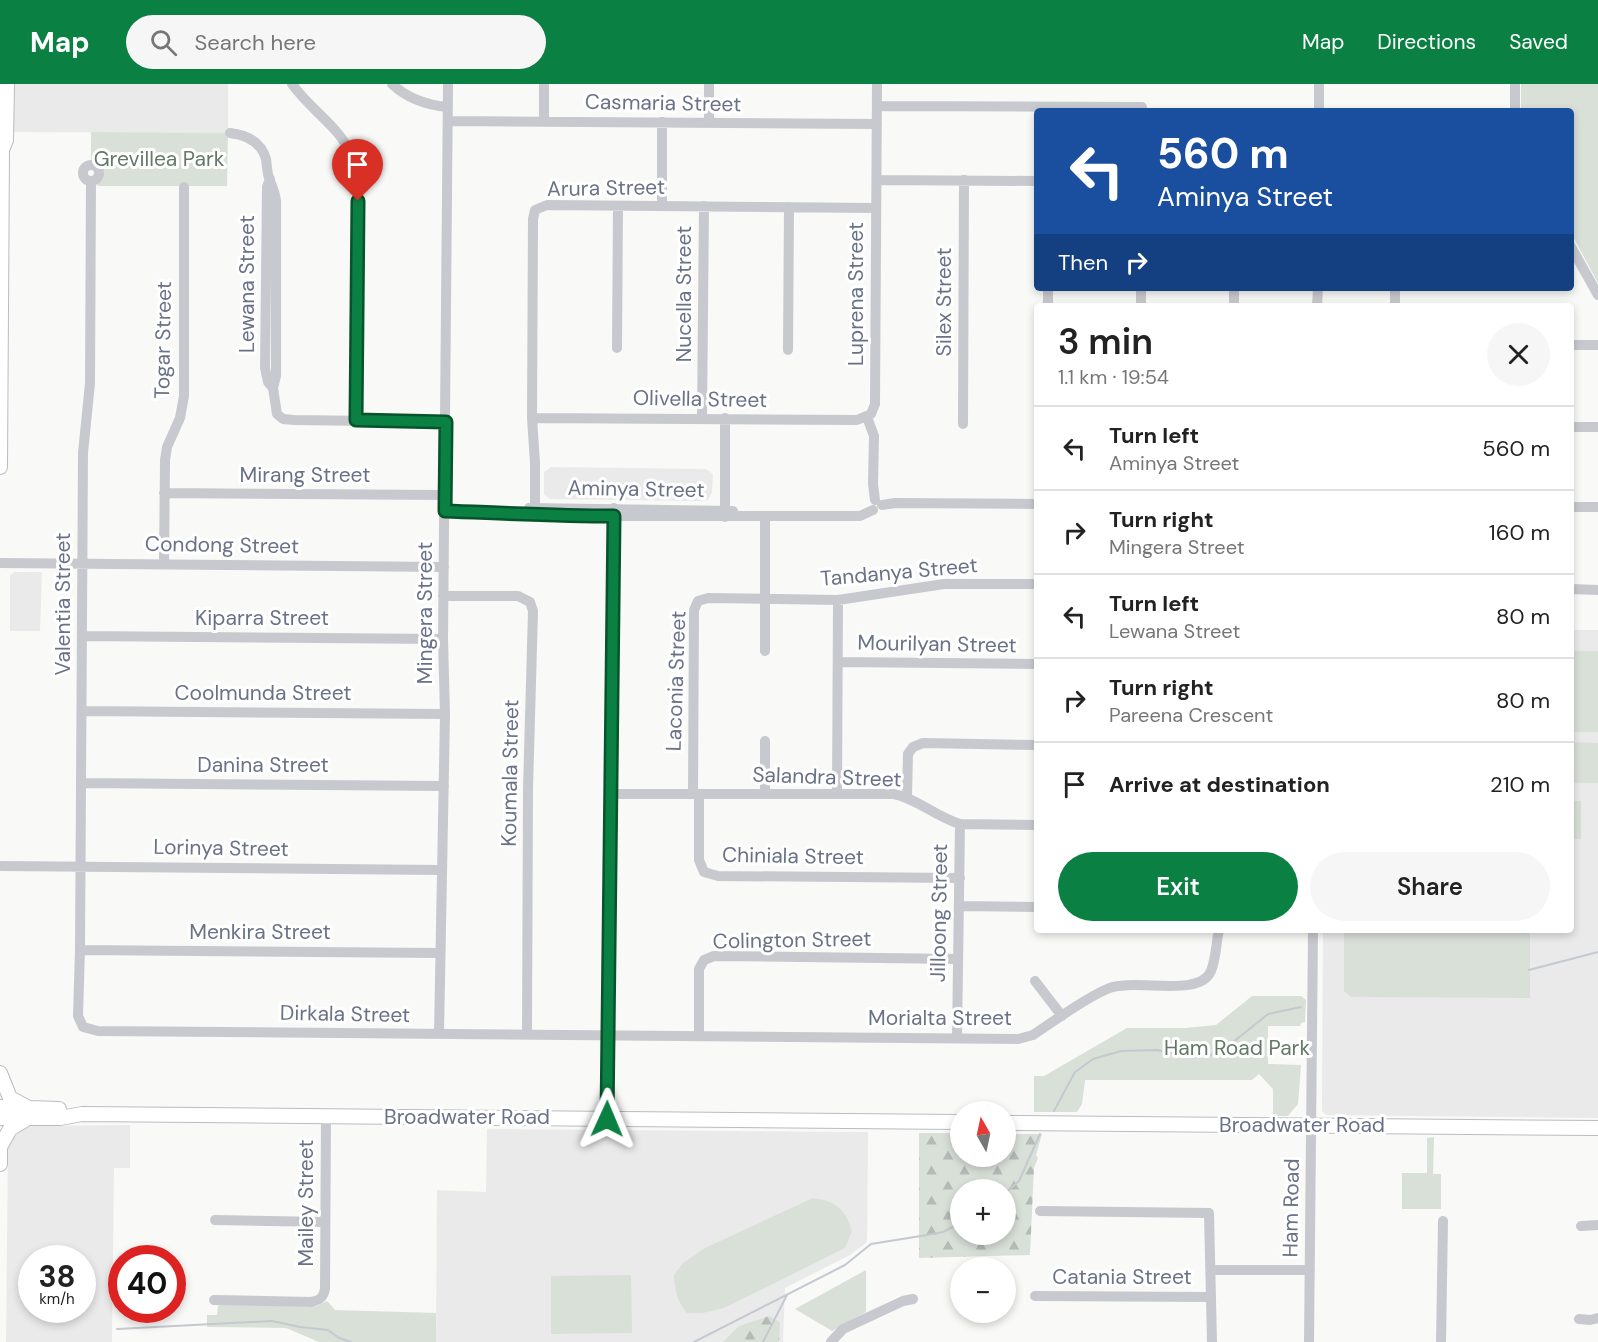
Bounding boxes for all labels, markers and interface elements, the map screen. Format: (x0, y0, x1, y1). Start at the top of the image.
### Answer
search box (126, 15, 546, 69)
text: Map (30, 24, 90, 61)
icon: search (147, 26, 180, 59)
text: Search here (195, 28, 316, 57)
text: Map (1302, 28, 1344, 56)
text: Directions (1377, 28, 1476, 56)
text: Saved (1509, 28, 1568, 56)
street label: Casmaria Street (585, 88, 741, 118)
text: 560 m (1157, 126, 1289, 181)
icon: left (1058, 132, 1136, 210)
pin (332, 139, 383, 201)
park label: Grevillea Park (94, 145, 225, 173)
icon: arrive (341, 148, 374, 181)
street label: Arura Street (547, 173, 665, 203)
text: Aminya Street (1157, 179, 1333, 214)
street label: Lewana Street (233, 215, 261, 353)
street label: Luprena Street (842, 222, 870, 366)
street label: Nucella Street (670, 226, 698, 362)
icon: right (1120, 246, 1153, 279)
street label: Silex Street (930, 248, 958, 356)
text: Then (1058, 248, 1108, 277)
street label: Togar Street (148, 281, 178, 399)
text: 3 min (1058, 318, 1153, 365)
button: close (1487, 323, 1550, 386)
text: 1.1 km · 19:54 (1058, 364, 1169, 390)
street label: Olivella Street (633, 384, 767, 414)
text: Turn left (1109, 421, 1199, 450)
icon: left (1058, 432, 1091, 465)
text: 560 m (1482, 434, 1550, 463)
text: Aminya Street (1109, 450, 1239, 476)
street label: Mirang Street (240, 461, 370, 489)
street label: Aminya Street (567, 474, 705, 504)
text: Turn right (1109, 505, 1214, 534)
icon: right (1058, 516, 1091, 549)
text: 160 m (1489, 518, 1550, 547)
street label: Condong Street (145, 530, 299, 560)
street label: Valentia Street (49, 533, 77, 675)
text: Mingera Street (1109, 534, 1245, 560)
street label: Mingera Street (411, 542, 439, 684)
street label: Tandanya Street (819, 551, 979, 593)
text: Turn left (1109, 589, 1199, 618)
icon: left (1058, 600, 1091, 633)
text: 80 m (1496, 602, 1550, 631)
street label: Kiparra Street (195, 604, 329, 632)
street label: Laconia Street (660, 610, 692, 752)
text: Lewana Street (1109, 618, 1240, 644)
street label: Mourilyan Street (857, 629, 1017, 659)
text: Turn right (1109, 673, 1214, 702)
street label: Coolmunda Street (174, 679, 352, 707)
icon: right (1058, 684, 1091, 717)
text: 80 m (1496, 686, 1550, 715)
street label: Koumala Street (495, 699, 525, 847)
text: Pareena Crescent (1109, 702, 1273, 728)
street label: Danina Street (197, 751, 329, 779)
street label: Salandra Street (752, 760, 902, 794)
icon: arrive (1058, 768, 1091, 801)
text: Arrive at destination (1109, 770, 1330, 799)
text: 210 m (1490, 770, 1550, 799)
street label: Lorinya Street (153, 833, 289, 863)
street label: Chiniala Street (722, 841, 864, 871)
street label: Jilloong Street (924, 843, 954, 983)
button: Exit (1058, 852, 1298, 921)
button: Share (1310, 852, 1550, 921)
street label: Menkira Street (189, 918, 331, 946)
street label: Colington Street (712, 925, 872, 955)
street label: Dirkala Street (280, 999, 410, 1029)
street label: Morialta Street (868, 1004, 1012, 1032)
park label: Ham Road Park (1164, 1034, 1310, 1062)
position arrow (575, 1087, 639, 1151)
north arrow (950, 1101, 1016, 1167)
map controls (950, 1101, 1016, 1323)
street label: Broadwater Road (384, 1103, 550, 1131)
street label: Broadwater Road (1219, 1111, 1385, 1139)
street label: Mailey Street (292, 1139, 320, 1267)
street label: Ham Road (1276, 1158, 1306, 1258)
button: + (950, 1179, 1016, 1245)
speed limit sign: 40 (108, 1245, 186, 1323)
text: 38 (38, 1257, 76, 1296)
button: − (950, 1257, 1016, 1323)
street label: Catania Street (1052, 1263, 1192, 1291)
text: km/h (39, 1289, 75, 1309)

